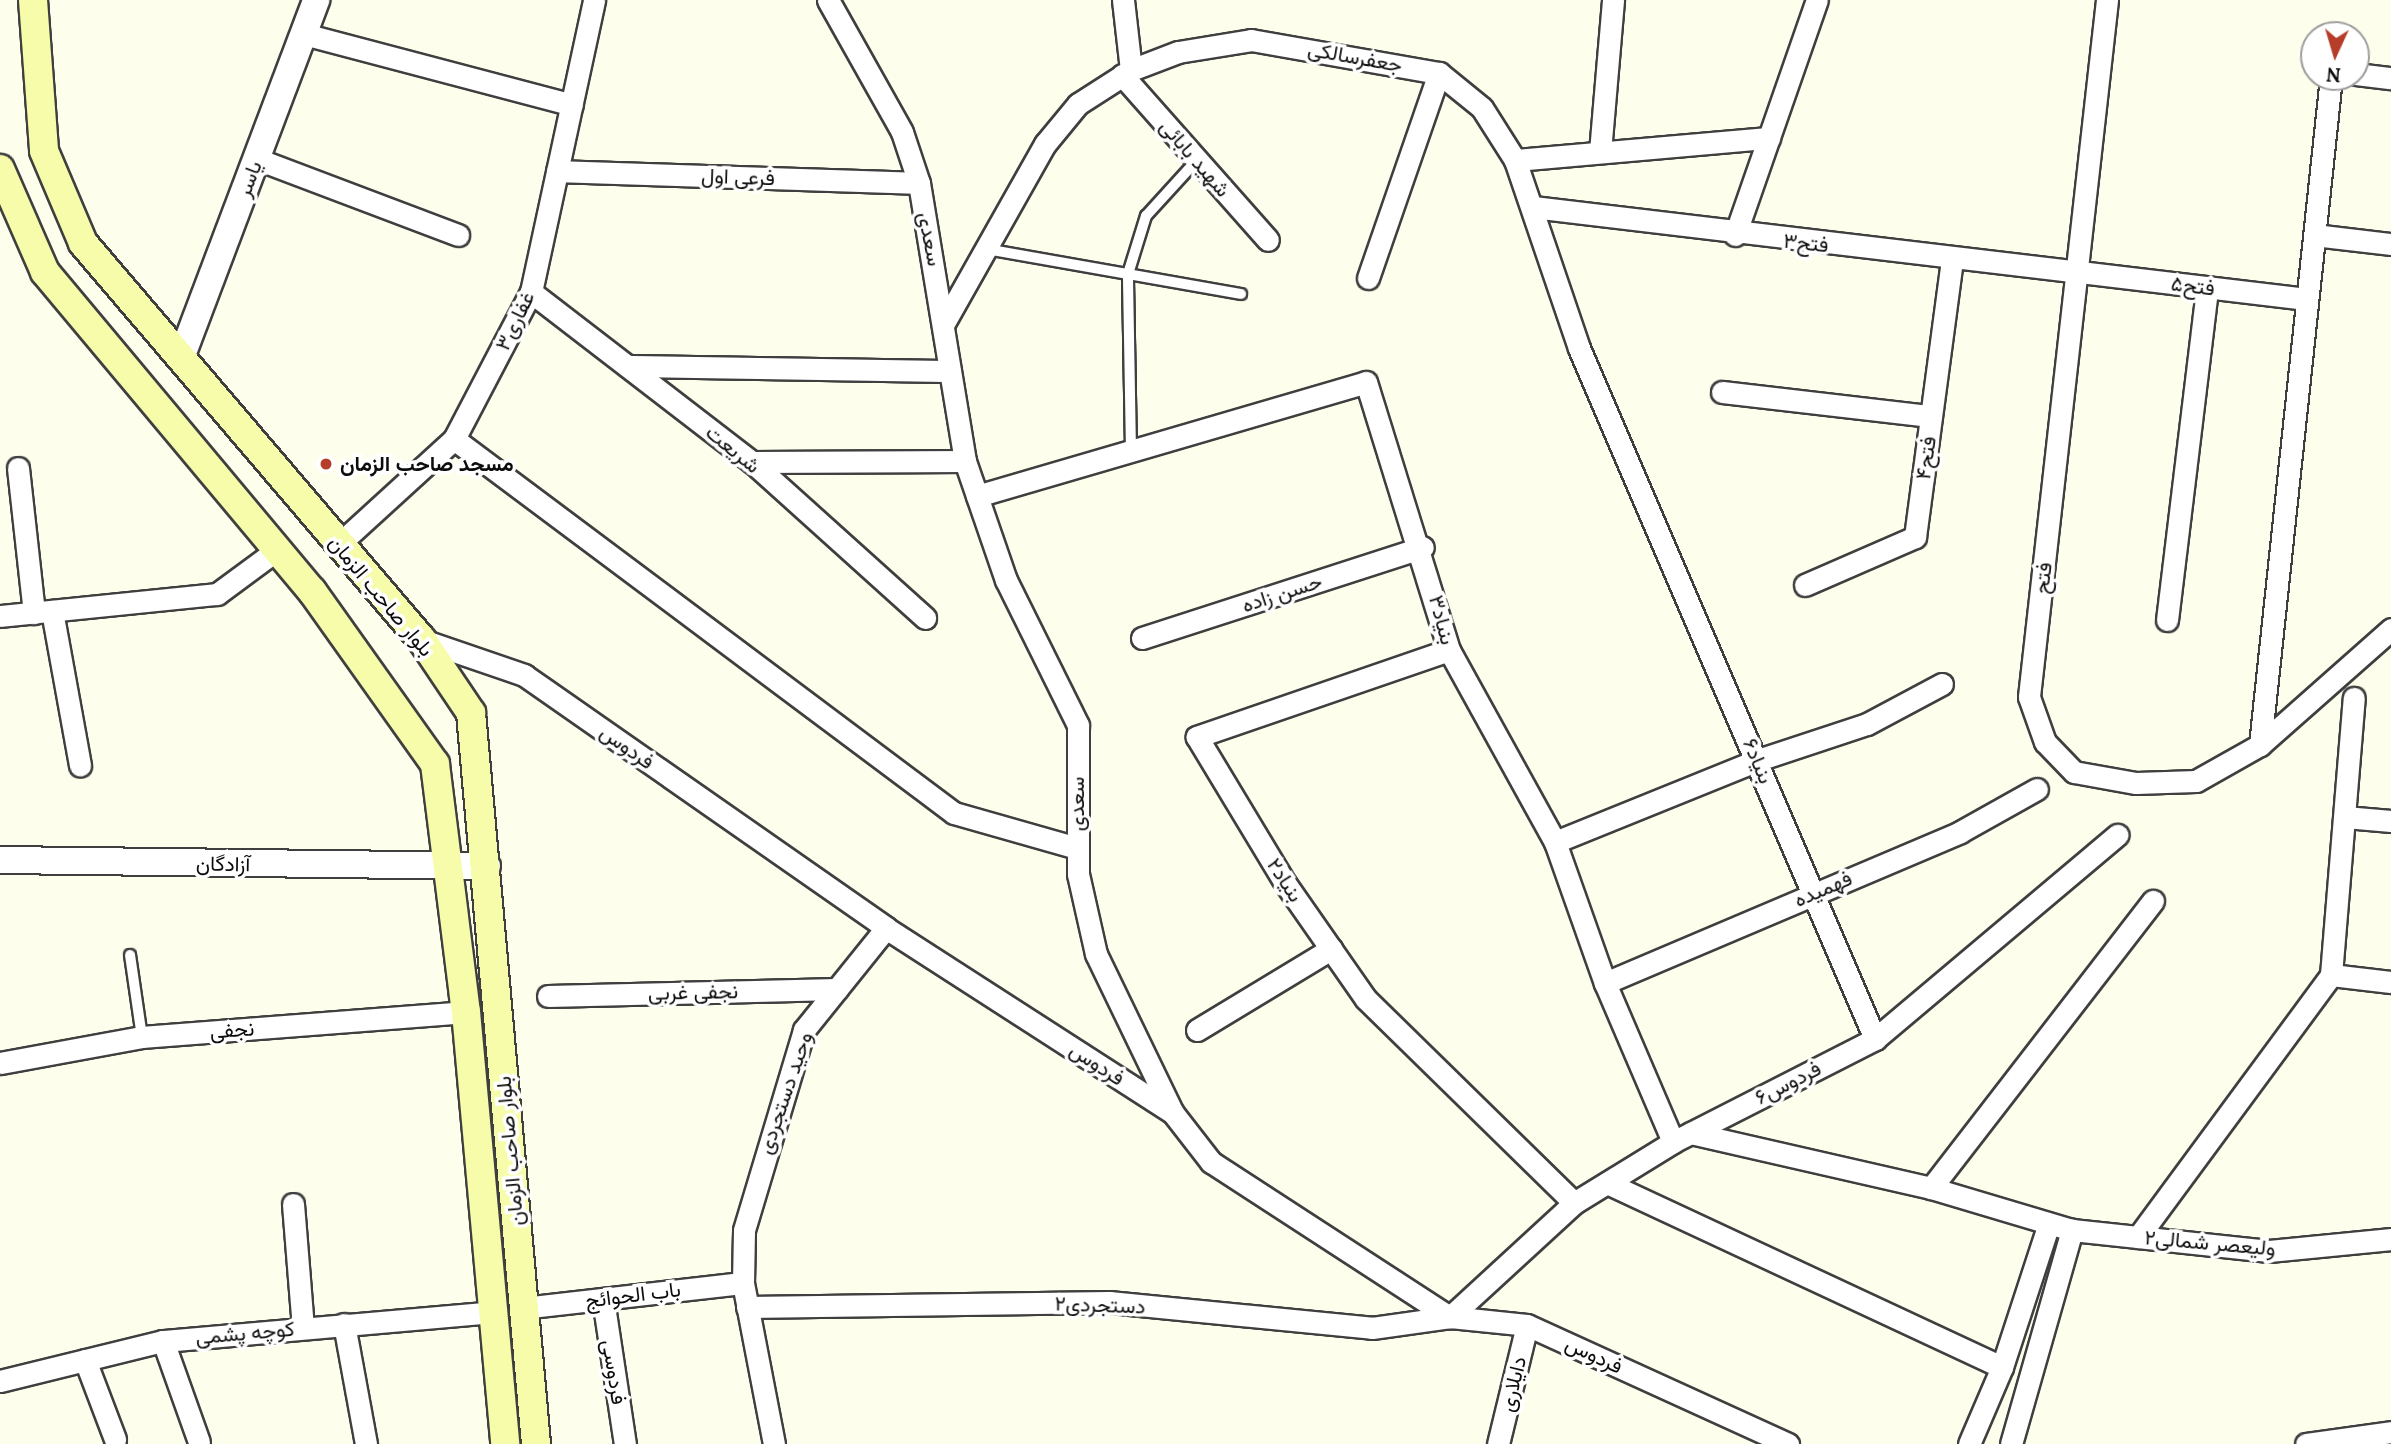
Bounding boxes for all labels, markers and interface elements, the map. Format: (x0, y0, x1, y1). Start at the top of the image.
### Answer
north arrow (2300, 21, 2370, 91)
street label: جعفرسالکی (1306, 36, 1404, 78)
text: N (2326, 62, 2342, 87)
street label: شهید بابائی (1154, 114, 1236, 202)
street label: یاسر (231, 157, 267, 201)
street label: فرعی اول (701, 163, 775, 191)
street label: سعدی (912, 210, 948, 268)
street label: فتح۳ (1782, 228, 1830, 258)
street label: فتح۵ (2170, 271, 2216, 301)
street label: غفاری۳ (490, 287, 540, 355)
street label: شریعت (701, 419, 765, 479)
street label: فتح۴ (1910, 435, 1942, 481)
place label: مسجد صاحب الزمان (340, 451, 514, 477)
marker: مسجد صاحب الزمان (318, 456, 334, 472)
street label: بلوار صاحب الزمان (323, 530, 439, 662)
street label: فتح (2029, 561, 2057, 595)
street label: حسن زاده (1239, 568, 1325, 618)
street label: بنیاد۳ (1423, 592, 1461, 648)
street label: فردوس (595, 719, 659, 775)
street label: بنیاد۶ (1737, 735, 1779, 787)
street label: سعدی (1064, 777, 1090, 831)
street label: آزادگان (196, 851, 250, 877)
street label: بنیاد۲ (1262, 853, 1308, 907)
street label: فهمیده (1790, 866, 1856, 912)
street label: نجفی غربی (648, 979, 738, 1005)
street label: نجفی (209, 1016, 255, 1044)
street label: وحید دستجردی (752, 1029, 818, 1157)
street label: فردوس (1065, 1037, 1129, 1091)
street label: فردوس۶ (1751, 1056, 1825, 1110)
street label: بلوار صاحب الزمان (491, 1075, 529, 1227)
street label: ولیعصر شمالی۲ (2143, 1225, 2277, 1261)
street label: باب الحوائج (584, 1277, 682, 1313)
street label: دستجردی۲ (1054, 1291, 1146, 1319)
street label: کوچه پشمی (194, 1316, 296, 1350)
street label: فردوس (1561, 1331, 1627, 1379)
street label: فردوسی (596, 1338, 632, 1406)
street label: دایلاری (1494, 1354, 1532, 1414)

